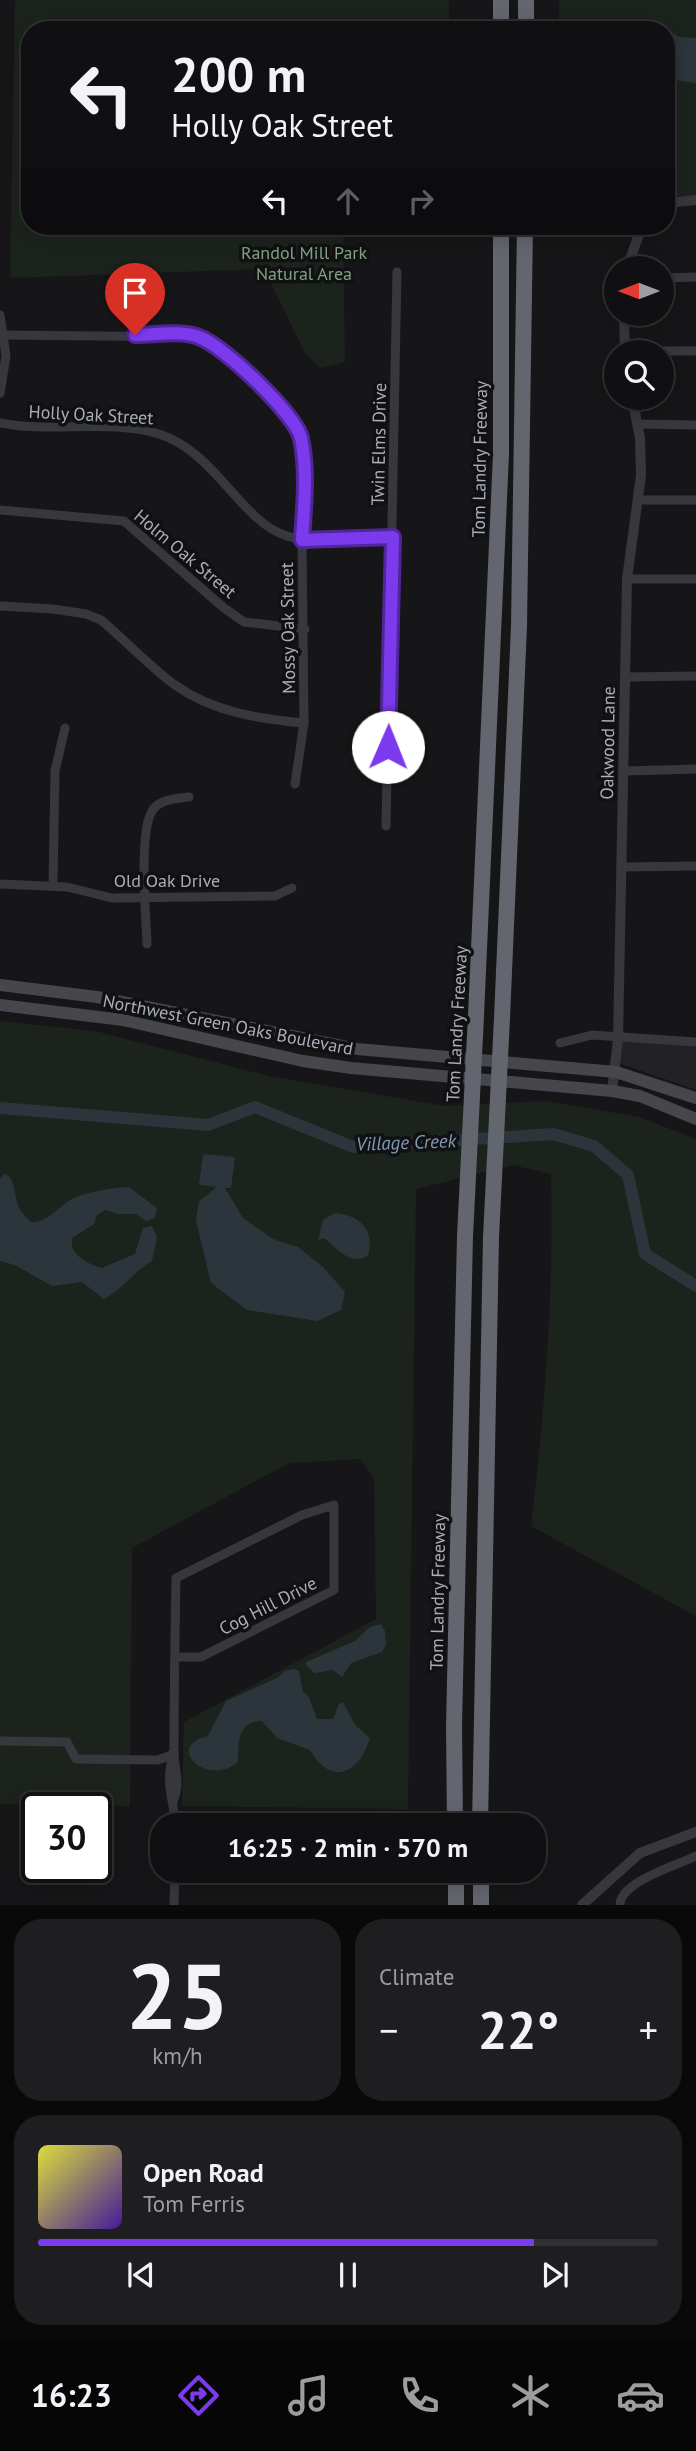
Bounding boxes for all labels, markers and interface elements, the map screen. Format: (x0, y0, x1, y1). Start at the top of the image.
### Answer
text: 200 m (171, 42, 306, 106)
icon: left (56, 49, 147, 140)
text: Holly Oak Street (171, 104, 393, 146)
icon: left (256, 182, 294, 220)
icon: ahead (329, 182, 367, 220)
icon: right (402, 182, 440, 220)
park label: Randol Mill Park Natural Area (241, 241, 367, 285)
north arrow (604, 256, 674, 326)
map controls (604, 256, 674, 410)
pin (105, 263, 165, 335)
icon: arrive (116, 274, 154, 312)
button: search (604, 340, 674, 410)
street label: Tom Landry Freeway (467, 380, 492, 538)
street label: Twin Elms Drive (366, 382, 391, 506)
street label: Holly Oak Street (28, 400, 154, 429)
street label: Holm Oak Street (129, 504, 241, 603)
street label: Mossy Oak Street (275, 562, 300, 694)
street label: Oakwood Lane (595, 686, 620, 800)
position arrow (351, 710, 425, 784)
street label: Old Oak Drive (114, 869, 220, 892)
street label: Tom Landry Freeway (441, 945, 472, 1103)
street label: Northwest Green Oaks Boulevard (101, 989, 355, 1060)
water label: Village Creek (355, 1128, 458, 1156)
street label: Tom Landry Freeway (425, 1513, 450, 1671)
street label: Cog Hill Drive (215, 1571, 320, 1640)
speed limit sign: 30 (21, 1792, 112, 1883)
text: 16:25 · 2 min · 570 m (228, 1831, 468, 1864)
text: 25 (126, 1936, 229, 2054)
text: Climate (379, 1962, 454, 1991)
text: 22° (478, 1996, 559, 2063)
text: − (379, 2005, 398, 2054)
text: + (639, 2005, 658, 2054)
text: km/h (152, 2041, 203, 2070)
text: Open Road (143, 2156, 264, 2189)
text: Tom Ferris (143, 2189, 245, 2218)
icon: previous (122, 2256, 160, 2294)
icon: pause (329, 2256, 367, 2294)
icon: next (536, 2256, 574, 2294)
icon: directions (174, 2371, 223, 2420)
icon: music (284, 2371, 333, 2420)
icon: phone (395, 2371, 444, 2420)
icon: climate (506, 2371, 555, 2420)
icon: car (616, 2371, 665, 2420)
text: 16:23 (31, 2374, 112, 2416)

